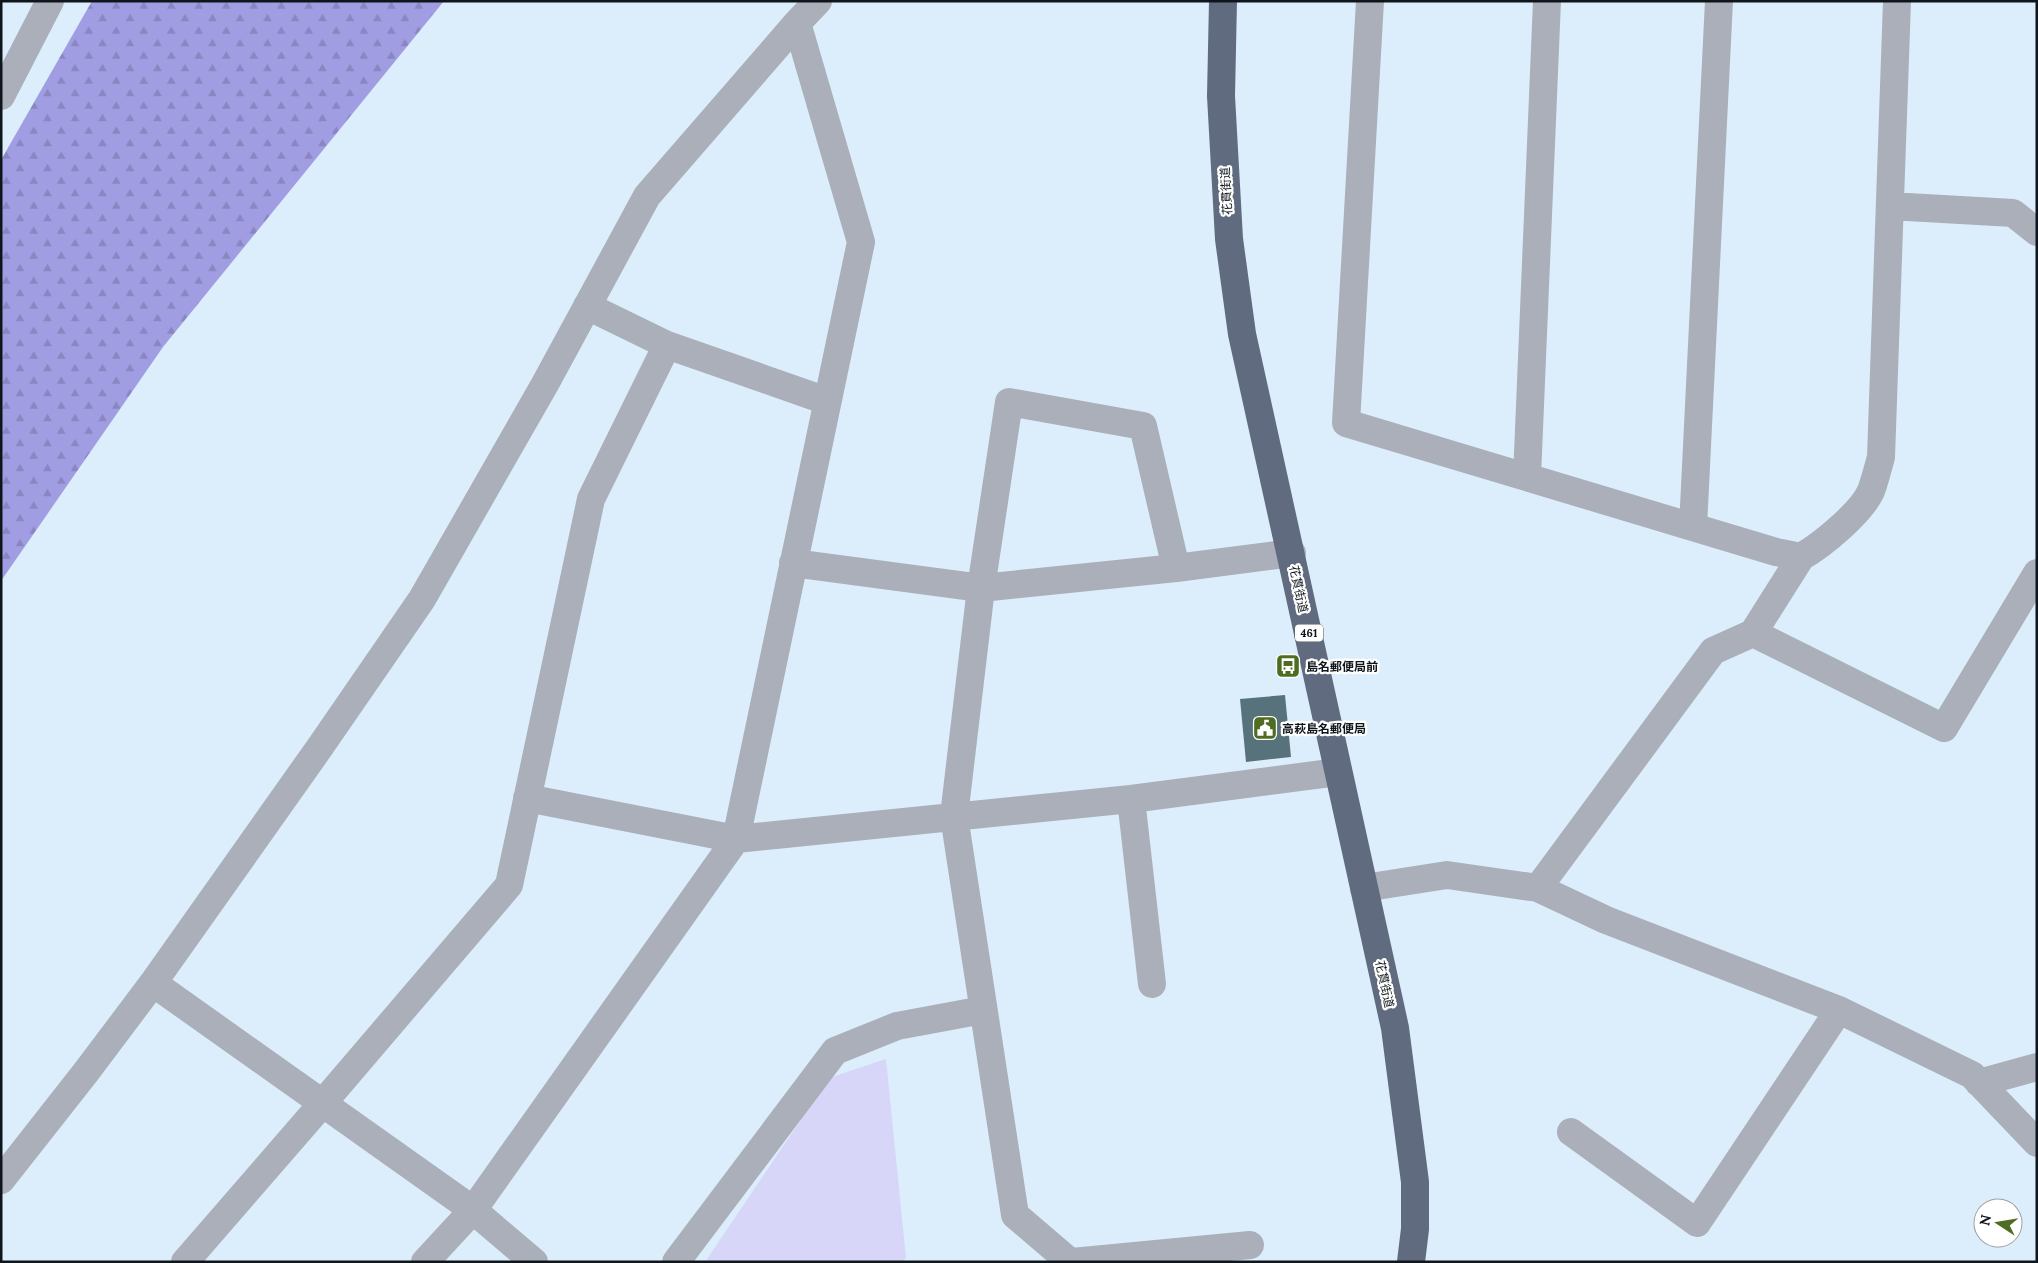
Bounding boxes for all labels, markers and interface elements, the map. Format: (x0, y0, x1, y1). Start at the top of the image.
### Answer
street label: 花貫街道 (1217, 167, 1235, 215)
street label: 花貫街道 (1287, 564, 1311, 614)
road number: 461 (1295, 624, 1323, 641)
bus stop icon: 島名郵便局前 (1275, 653, 1301, 679)
place label: 島名郵便局前 (1306, 659, 1378, 674)
public building icon: 高萩島名郵便局 (1252, 715, 1278, 741)
place label: 高萩島名郵便局 (1282, 721, 1366, 736)
street label: 花貫街道 (1373, 959, 1397, 1009)
north arrow (1973, 1198, 2023, 1248)
text: N (1975, 1213, 1995, 1227)

